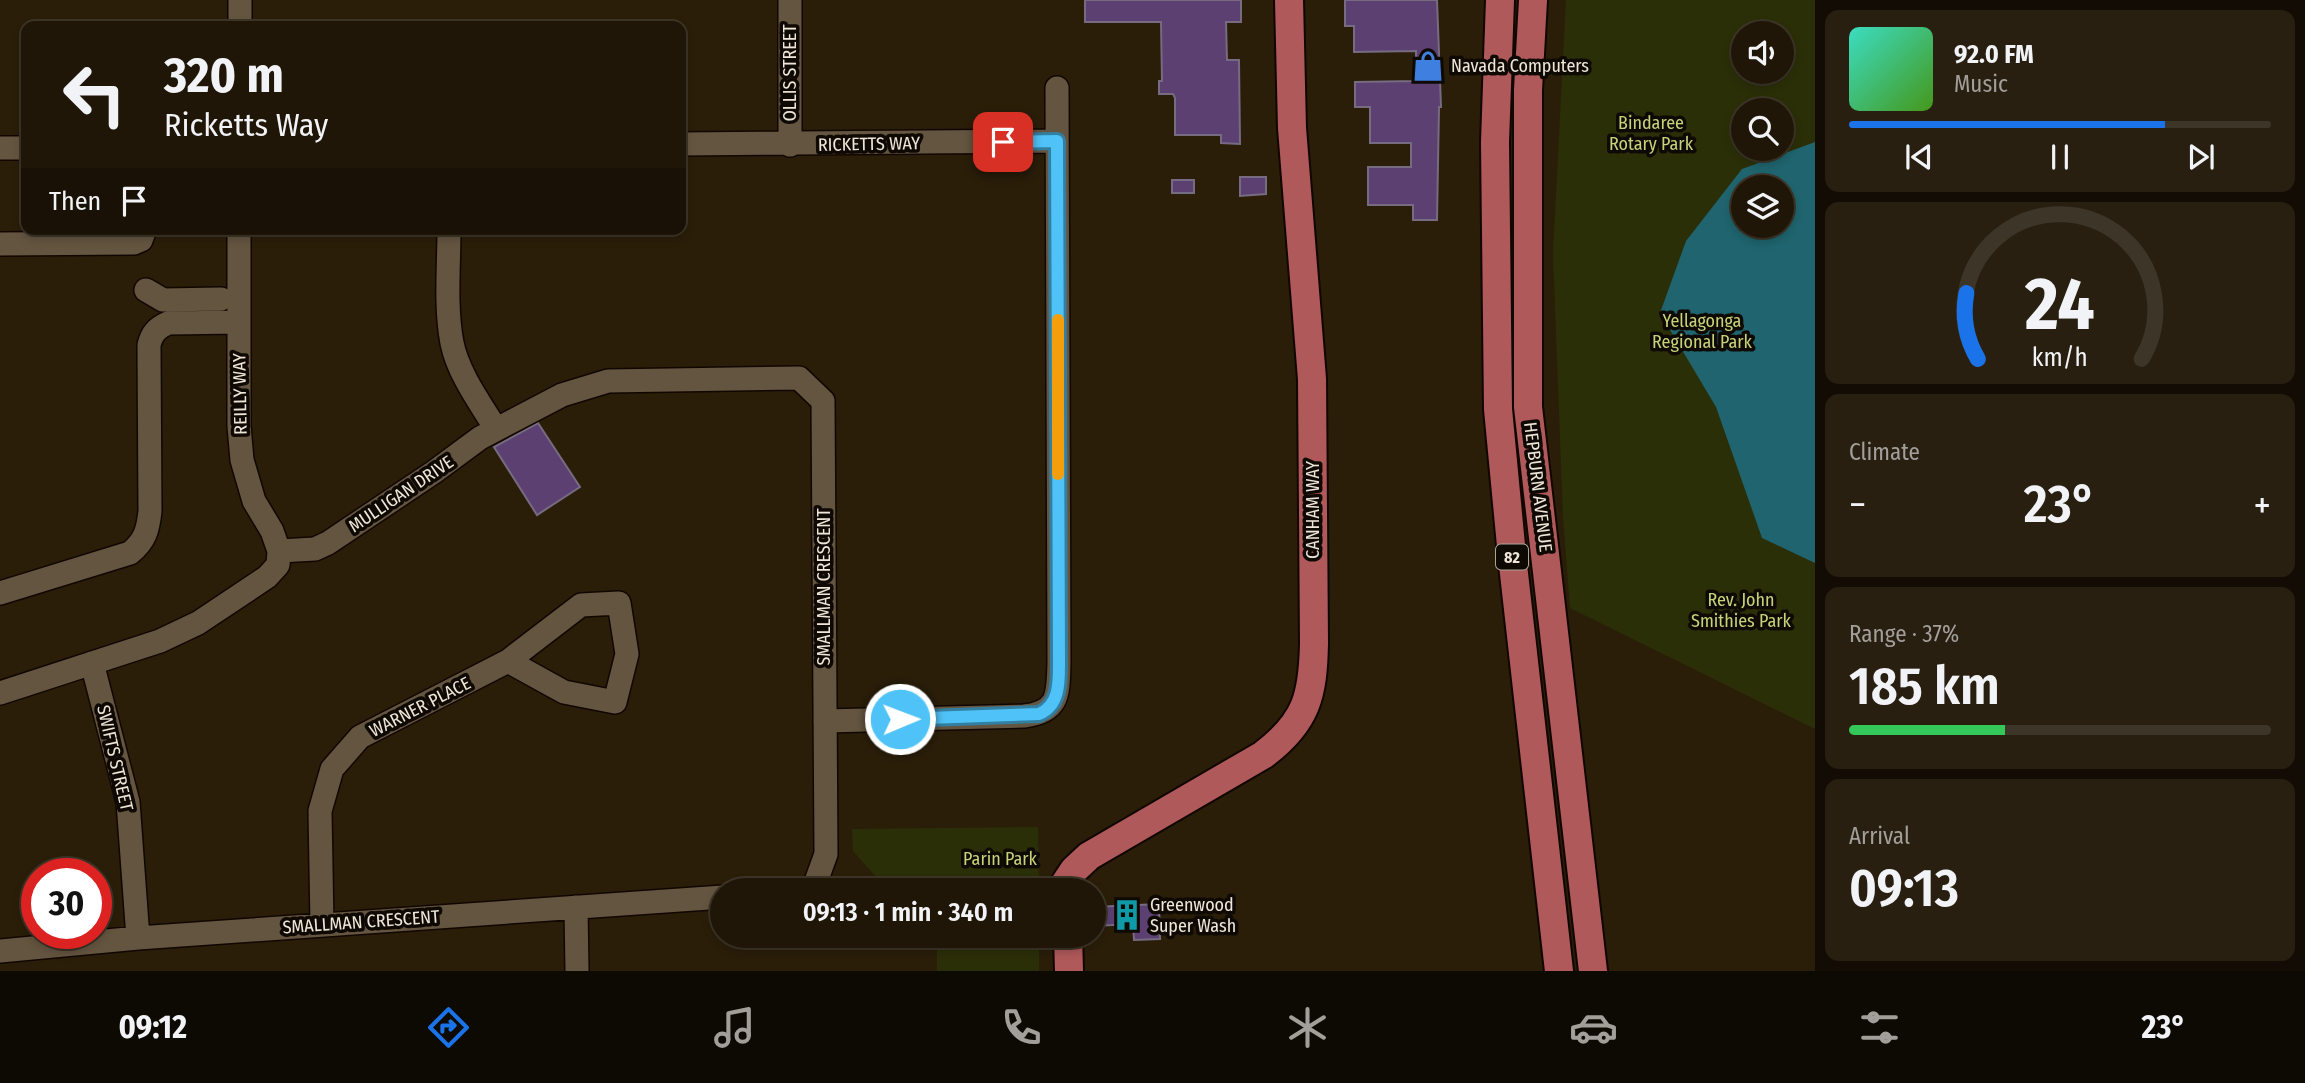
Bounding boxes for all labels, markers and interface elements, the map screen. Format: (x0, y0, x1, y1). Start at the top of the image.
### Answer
map controls (1731, 21, 1794, 238)
button: sound (1731, 21, 1794, 84)
street label: OLLIS STREET (779, 24, 801, 122)
text: 92.0 FM (1954, 39, 2034, 70)
text: 320 m (164, 46, 284, 105)
icon: left (49, 49, 140, 140)
shop icon: Navada Computers (1411, 49, 1445, 83)
place label: Navada Computers (1451, 55, 1589, 77)
text: Music (1954, 70, 2008, 98)
button: search (1731, 98, 1794, 161)
text: Ricketts Way (164, 106, 328, 144)
pin (973, 112, 1033, 172)
park label: Bindaree Rotary Park (1609, 112, 1694, 155)
icon: arrive (984, 123, 1022, 161)
street label: RICKETTS WAY (818, 132, 920, 156)
icon: previous (1900, 138, 1938, 176)
icon: pause (2041, 138, 2079, 176)
icon: next (2182, 138, 2220, 176)
button: layers (1731, 175, 1794, 238)
icon: arrive (115, 182, 153, 220)
text: Then (49, 186, 101, 217)
text: 24 (2024, 262, 2095, 349)
park label: Yellagonga Regional Park (1652, 310, 1753, 353)
text: km/h (2032, 343, 2088, 373)
street label: REILLY WAY (228, 353, 252, 435)
street label: HEPBURN AVENUE (1519, 421, 1557, 553)
text: Climate (1849, 438, 1920, 466)
street label: MULLIGAN DRIVE (344, 451, 458, 537)
street label: CANHAM WAY (1302, 461, 1324, 559)
text: 23° (2024, 473, 2096, 536)
text: − (1849, 482, 1866, 528)
text: + (2254, 482, 2271, 528)
street label: SMALLMAN CRESCENT (813, 508, 835, 666)
road number: 82 (1496, 544, 1528, 570)
park label: Rev. John Smithies Park (1691, 589, 1792, 632)
text: Range · 37% (1849, 620, 1959, 648)
text: 185 km (1849, 655, 2000, 718)
street label: WARNER PLACE (366, 672, 474, 742)
position arrow (863, 682, 937, 756)
street label: SWIFTS STREET (92, 703, 138, 814)
text: Arrival (1849, 822, 1910, 850)
park label: Parin Park (963, 848, 1038, 870)
text: 09:13 (1849, 857, 1959, 920)
speed limit sign: 30 (21, 858, 112, 949)
place label: Greenwood Super Wash (1150, 894, 1236, 937)
text: 09:13 · 1 min · 340 m (803, 897, 1013, 928)
building icon: Greenwood Super Wash (1110, 898, 1144, 932)
street label: SMALLMAN CRESCENT (282, 905, 441, 938)
icon: directions (424, 1003, 473, 1052)
icon: music (710, 1003, 759, 1052)
icon: phone (997, 1003, 1046, 1052)
icon: climate (1283, 1003, 1332, 1052)
icon: car (1569, 1003, 1618, 1052)
icon: filters (1855, 1003, 1904, 1052)
text: 09:12 (119, 1008, 187, 1046)
text: 23° (2141, 1008, 2186, 1046)

